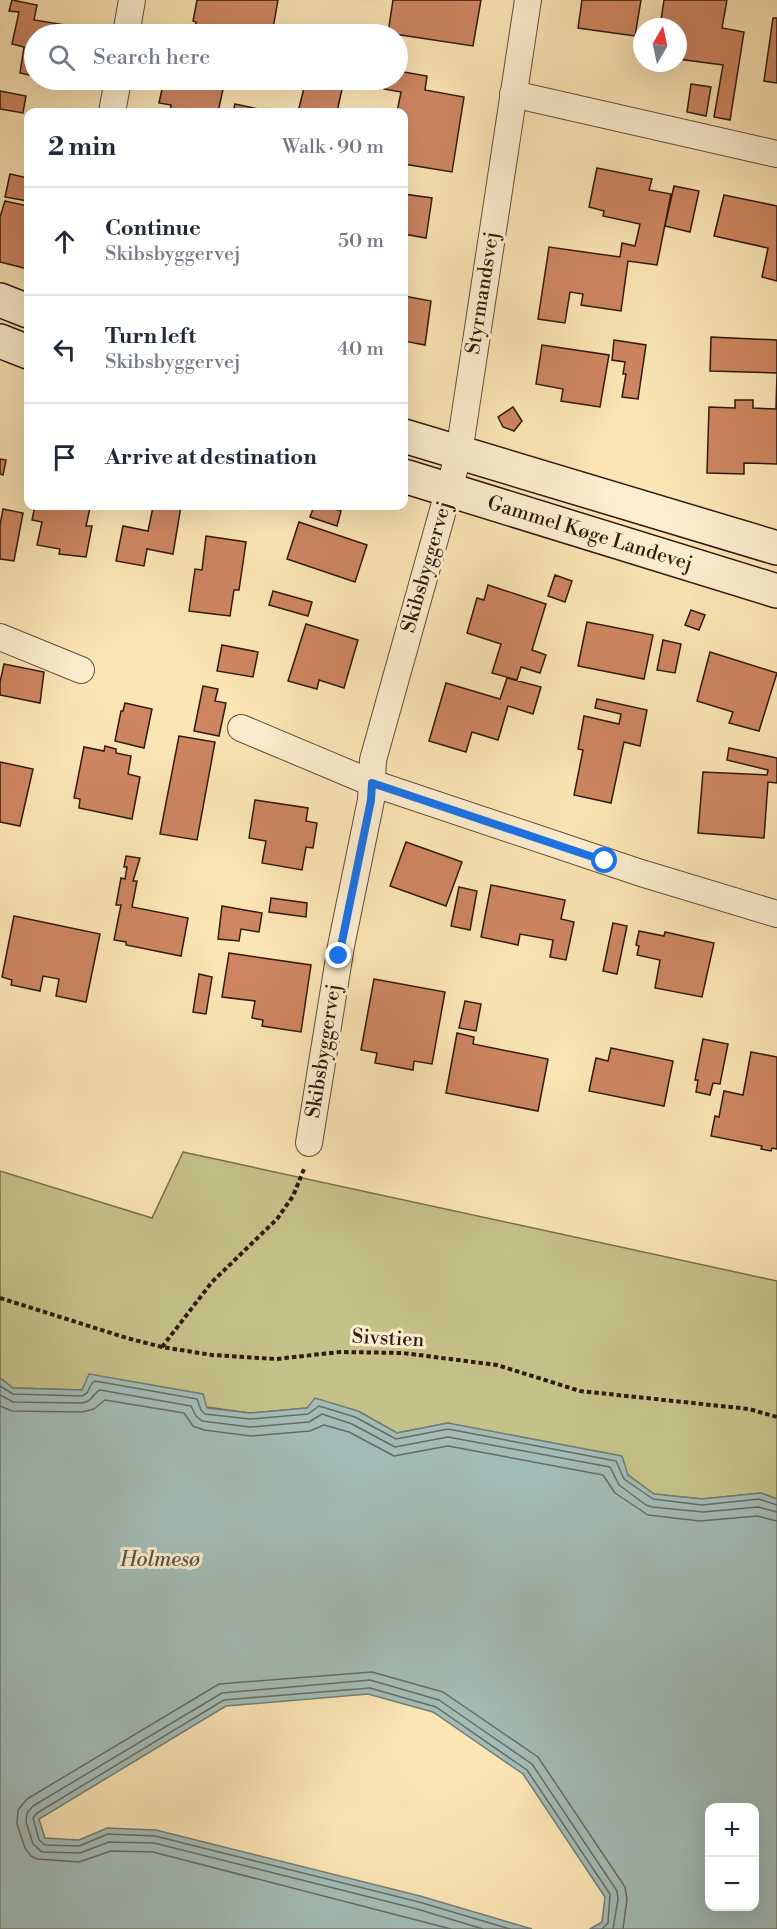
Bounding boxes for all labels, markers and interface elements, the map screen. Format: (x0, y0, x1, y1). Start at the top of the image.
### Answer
north arrow (633, 18, 687, 72)
search box (24, 24, 408, 90)
icon: search (45, 41, 78, 74)
text: Search here (93, 44, 210, 71)
text: 2 min (48, 131, 116, 163)
text: Walk · 90 m (282, 135, 384, 160)
text: Continue (105, 215, 201, 242)
icon: ahead (48, 225, 81, 258)
text: 50 m (338, 229, 384, 254)
street label: Styrmandsvej (461, 230, 505, 356)
text: Skibsbyggervej (105, 242, 241, 267)
text: Turn left (105, 323, 196, 350)
icon: left (48, 333, 81, 366)
text: 40 m (337, 337, 384, 362)
text: Skibsbyggervej (105, 350, 241, 375)
icon: arrive (48, 441, 81, 474)
text: Arrive at destination (105, 444, 317, 471)
street label: Gammel Køge Landevej (484, 491, 696, 577)
street label: Skibsbyggervej (396, 498, 458, 636)
route start (591, 847, 617, 873)
route end (325, 942, 351, 968)
street label: Skibsbyggervej (301, 982, 347, 1120)
street label: Sivstien (351, 1325, 425, 1353)
water label: Holmesø (119, 1547, 201, 1573)
map controls (705, 1803, 759, 1911)
button: + (705, 1803, 759, 1857)
button: − (705, 1857, 759, 1911)

